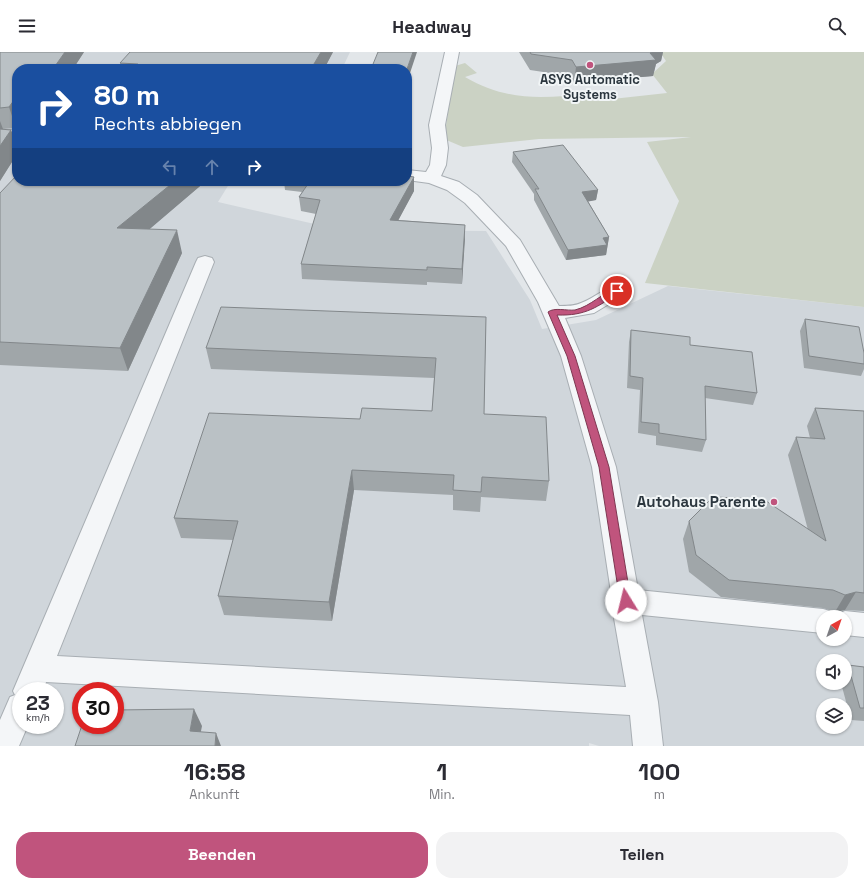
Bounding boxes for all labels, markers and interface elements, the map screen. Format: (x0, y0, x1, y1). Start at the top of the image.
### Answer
icon: menu (16, 15, 38, 37)
text: Headway (392, 15, 472, 38)
icon: search (826, 15, 848, 37)
marker: ASYS Automatic Systems (585, 60, 595, 70)
place label: ASYS Automatic Systems (540, 71, 640, 103)
text: 80 m (94, 77, 160, 113)
icon: right (28, 80, 80, 132)
text: Rechts abbiegen (94, 112, 242, 135)
icon: left (159, 156, 181, 178)
icon: ahead (201, 156, 223, 178)
icon: right (243, 156, 265, 178)
pin (600, 274, 634, 308)
icon: arrive (606, 280, 628, 302)
place label: Autohaus Parente (637, 492, 766, 511)
marker: Autohaus Parente (769, 497, 779, 507)
position arrow (605, 580, 647, 622)
north arrow (816, 610, 852, 646)
map controls (816, 610, 852, 734)
button: sound (816, 654, 852, 690)
speed limit sign: 30 (72, 682, 124, 734)
text: 23 (26, 690, 50, 716)
button: layers (816, 698, 852, 734)
text: km/h (26, 711, 50, 724)
text: 16:58 (184, 756, 245, 787)
text: 1 (436, 756, 447, 787)
text: 100 (638, 756, 680, 787)
text: Ankunft (189, 786, 240, 803)
text: Min. (429, 786, 455, 803)
text: m (654, 786, 665, 803)
button: Beenden (16, 832, 428, 878)
button: Teilen (436, 832, 848, 878)

